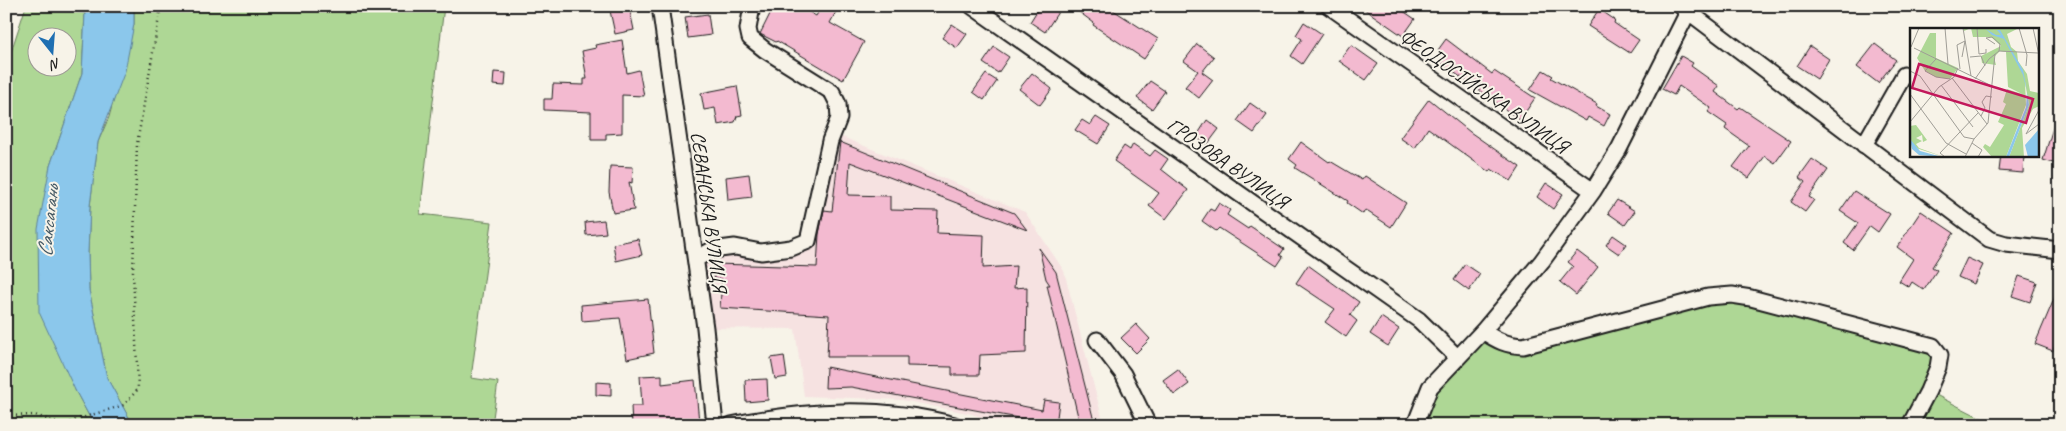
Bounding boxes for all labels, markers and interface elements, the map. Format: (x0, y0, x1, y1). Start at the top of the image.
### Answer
street label: ФЕОДОСІЙСЬКА ВУЛИЦЯ (1395, 23, 1576, 160)
north arrow (28, 28, 78, 78)
inset map (1910, 28, 2038, 156)
text: N (47, 55, 62, 74)
street label: ГРОЗОВА ВУЛИЦЯ (1163, 112, 1296, 216)
street label: СЕВАНСЬКА ВУЛИЦЯ (685, 130, 733, 297)
water label: Саксагань (31, 181, 65, 258)

